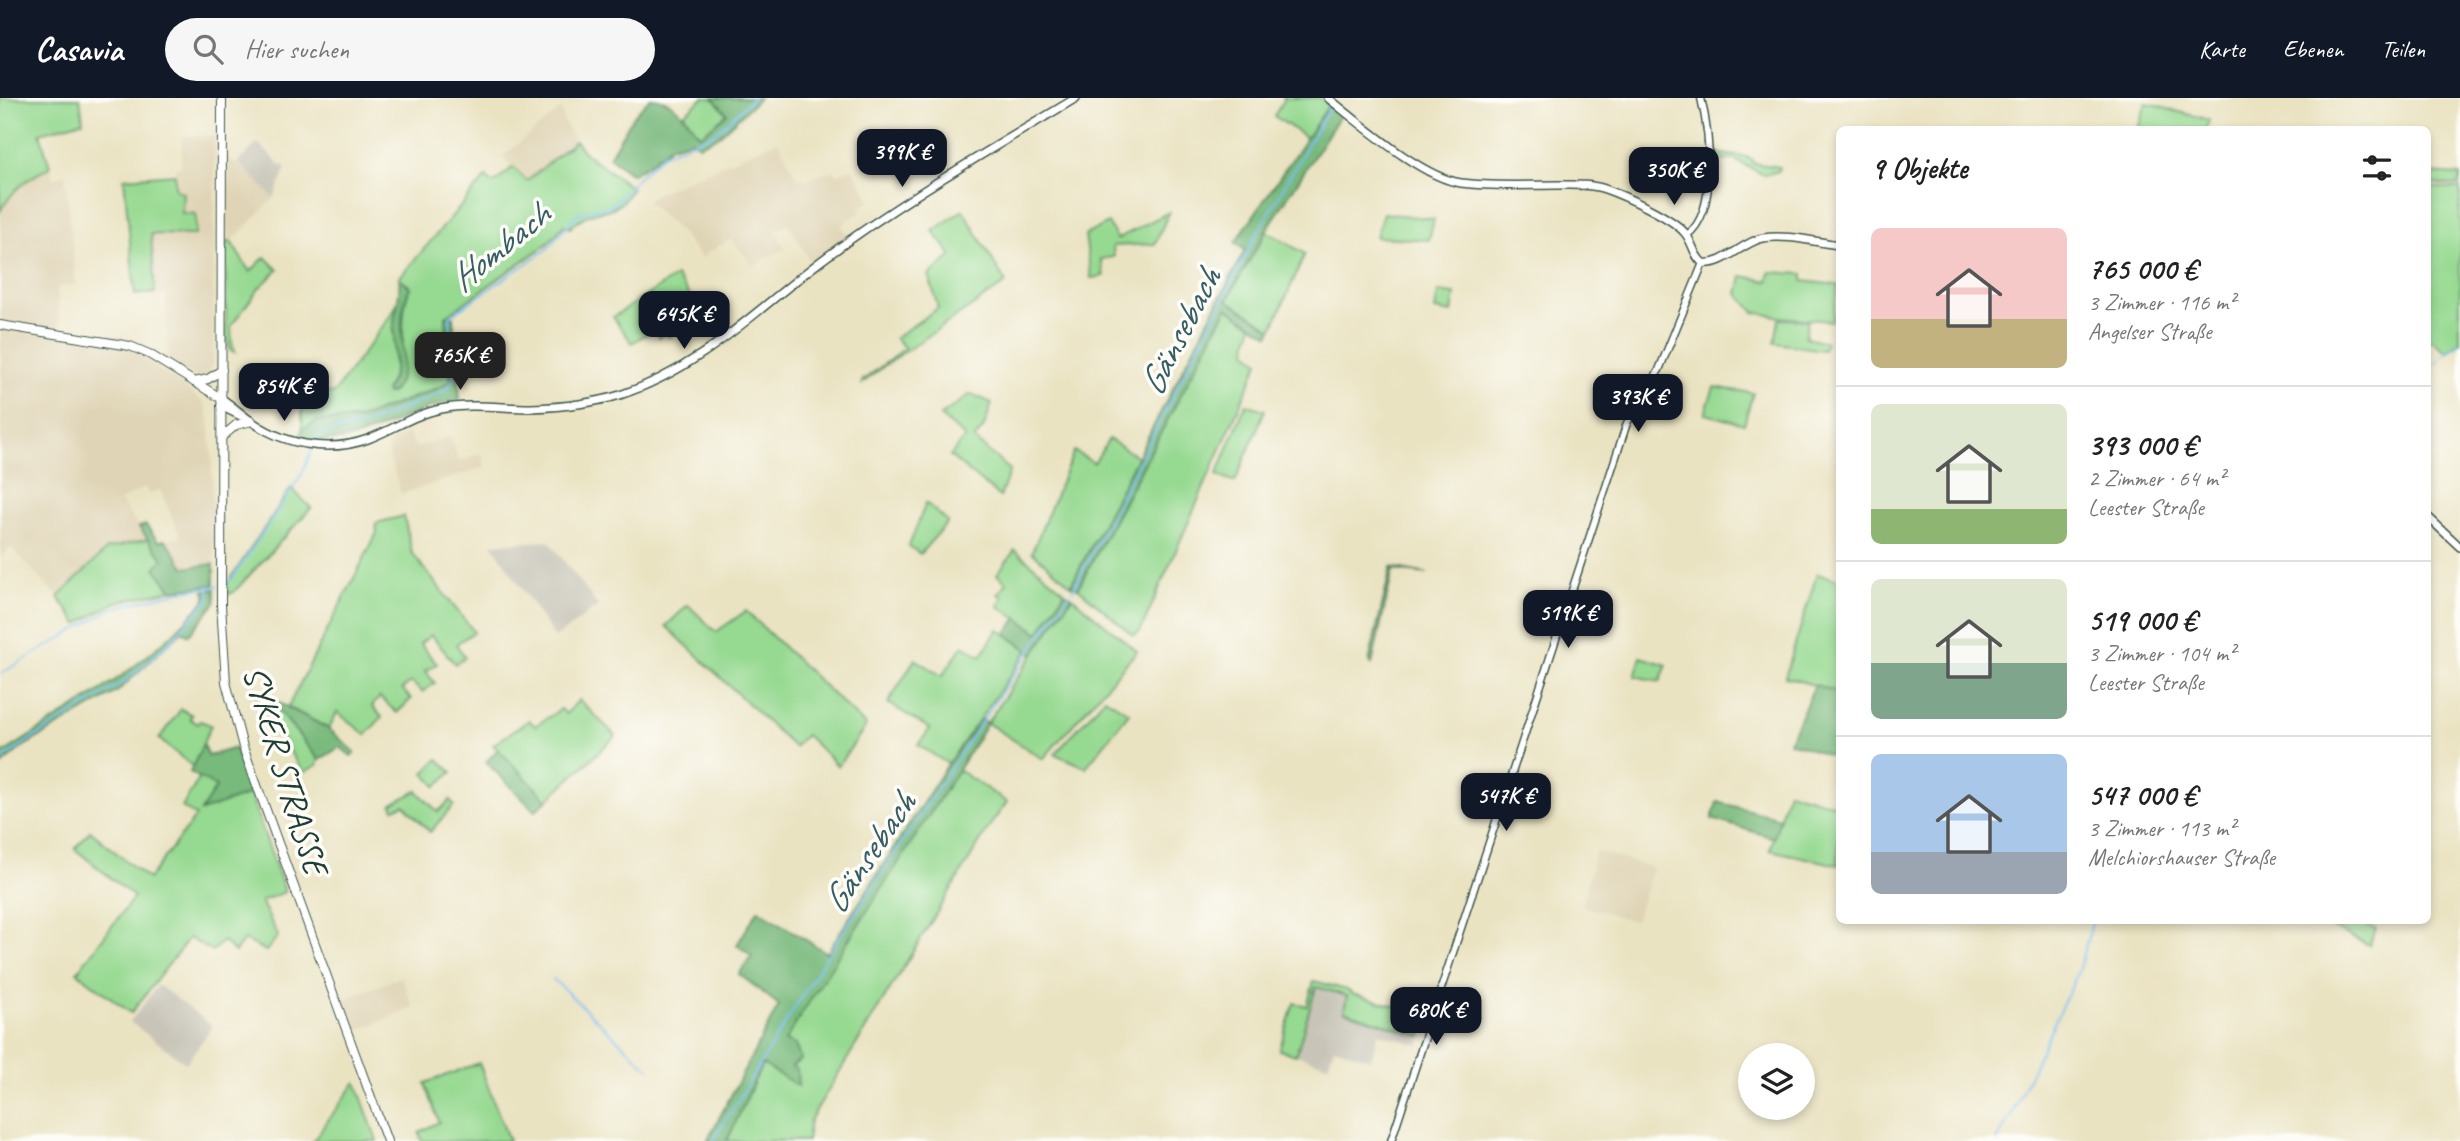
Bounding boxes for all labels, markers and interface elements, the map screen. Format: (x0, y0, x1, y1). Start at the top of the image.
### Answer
search box (165, 18, 655, 81)
text: Casavia (35, 28, 123, 70)
icon: search (189, 30, 227, 68)
text: Hier suchen (245, 33, 349, 66)
text: Karte (2199, 34, 2245, 64)
text: Ebenen (2283, 34, 2343, 64)
text: Teilen (2381, 34, 2425, 64)
pin: 399K € (845, 130, 959, 189)
text: 399K € (873, 137, 931, 166)
pin: 350K € (1617, 148, 1731, 207)
text: 9 Objekte (1871, 149, 1967, 187)
icon: filters (2358, 149, 2396, 187)
text: 350K € (1645, 155, 1703, 184)
water label: Hombach (439, 190, 562, 301)
text: 765 000 € (2088, 250, 2197, 288)
icon: home (1927, 256, 2011, 340)
water label: Gänsebach (1128, 257, 1233, 403)
text: 3 Zimmer · 116 m² (2088, 288, 2235, 317)
pin: 645K € (627, 292, 741, 351)
text: 645K € (655, 299, 713, 328)
text: Angelser Straße (2088, 317, 2212, 346)
pin: 765K € (403, 332, 517, 392)
text: 765K € (431, 340, 489, 369)
pin: 854K € (227, 364, 341, 423)
text: 854K € (255, 371, 313, 400)
pin: 393K € (1581, 374, 1695, 434)
text: 393K € (1609, 382, 1667, 411)
text: 393 000 € (2088, 426, 2197, 464)
icon: home (1927, 432, 2011, 516)
text: 2 Zimmer · 64 m² (2088, 464, 2225, 493)
text: Leester Straße (2088, 493, 2204, 522)
pin: 519K € (1511, 590, 1625, 650)
text: 519K € (1539, 598, 1597, 627)
text: 519 000 € (2088, 601, 2196, 639)
icon: home (1927, 607, 2011, 691)
text: 3 Zimmer · 104 m² (2088, 639, 2235, 668)
street label: SYKER STRASSE (232, 660, 340, 885)
text: Leester Straße (2088, 668, 2204, 697)
pin: 547K € (1449, 774, 1563, 833)
text: 547 000 € (2088, 776, 2196, 814)
water label: Gänsebach (811, 780, 928, 922)
text: 547K € (1477, 781, 1535, 810)
icon: home (1927, 782, 2011, 866)
text: 3 Zimmer · 113 m² (2088, 814, 2235, 843)
text: Melchiorshauser Straße (2088, 843, 2275, 872)
pin: 680K € (1379, 988, 1493, 1047)
text: 680K € (1406, 995, 1466, 1024)
map controls (1738, 1043, 1815, 1120)
button: layers (1738, 1043, 1815, 1120)

